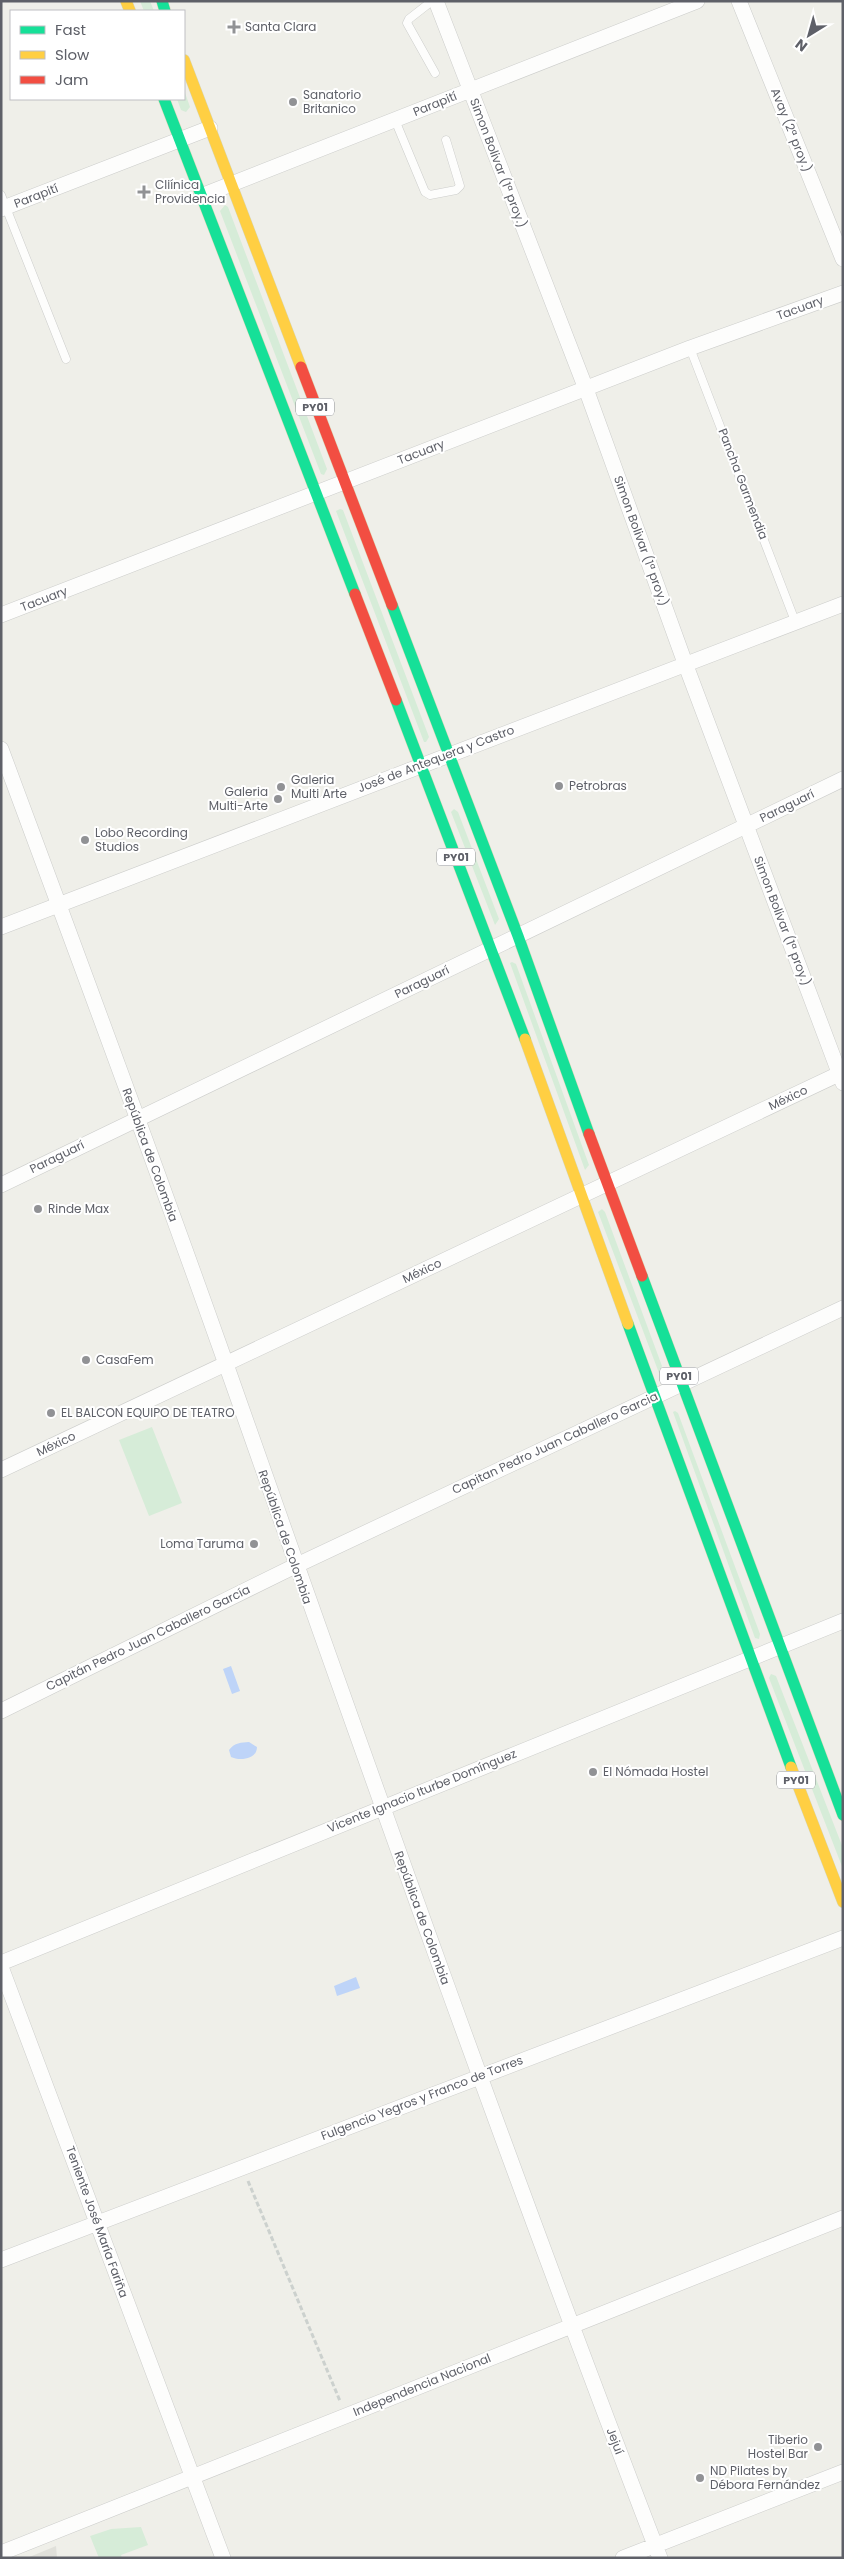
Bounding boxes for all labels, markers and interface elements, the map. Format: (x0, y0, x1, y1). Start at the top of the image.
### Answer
legend (10, 10, 185, 100)
north arrow (784, 10, 834, 60)
place label: Santa Clara (245, 18, 316, 35)
text: Fast (55, 19, 86, 40)
marker: Santa Clara (227, 20, 241, 34)
text: N (791, 34, 811, 57)
text: Slow (55, 44, 90, 65)
text: Jam (55, 69, 89, 90)
street label: Avay (2ª proy.) (767, 85, 816, 174)
place label: Sanatorio Britanico (303, 86, 361, 117)
street label: Parapití (410, 87, 459, 120)
marker: Sanatorio Britanico (287, 96, 299, 108)
street label: Simon Bolivar (1ª proy.) (466, 96, 531, 230)
place label: Cliínica Providencia (155, 176, 225, 207)
street label: Parapití (11, 179, 60, 212)
marker: Cliínica Providencia (137, 185, 151, 199)
street label: Tacuary (774, 291, 826, 324)
road number: PY01 (296, 398, 334, 416)
street label: Pancha Garmendia (714, 426, 772, 542)
street label: Tacuary (395, 435, 447, 468)
street label: Simon Bolivar (1ª proy.) (610, 473, 673, 608)
street label: Tacuary (18, 582, 70, 615)
street label: José de Antequera y Castro (355, 721, 517, 796)
place label: Galeria Multi Arte (291, 771, 347, 802)
place label: Petrobras (569, 777, 627, 794)
marker: Petrobras (553, 780, 565, 792)
marker: Galeria Multi Arte (275, 781, 287, 793)
place label: Galeria Multi-Arte (209, 783, 268, 814)
street label: Paraguarí (757, 785, 817, 826)
marker: Galeria Multi-Arte (272, 793, 284, 805)
place label: Lobo Recording Studios (95, 824, 188, 855)
marker: Lobo Recording Studios (79, 834, 91, 846)
road number: PY01 (437, 849, 475, 866)
street label: Simon Bolivar (1ª proy.) (750, 854, 815, 988)
street label: Paraguarí (392, 961, 452, 1002)
street label: México (765, 1081, 810, 1114)
street label: República de Colombia (118, 1086, 183, 1224)
street label: Paraguarí (27, 1136, 87, 1177)
place label: Rinde Max (48, 1200, 109, 1217)
marker: Rinde Max (32, 1203, 44, 1215)
street label: México (399, 1254, 444, 1287)
place label: CasaFem (96, 1351, 154, 1368)
marker: CasaFem (80, 1354, 92, 1366)
road number: PY01 (660, 1368, 698, 1384)
street label: Capitan Pedro Juan Caballero Garcia (449, 1387, 660, 1498)
place label: EL BALCON EQUIPO DE TEATRO (61, 1404, 235, 1421)
marker: EL BALCON EQUIPO DE TEATRO (45, 1407, 57, 1419)
street label: México (33, 1427, 78, 1460)
street label: República de Colombia (254, 1467, 316, 1606)
place label: Loma Taruma (160, 1535, 244, 1552)
marker: Loma Taruma (248, 1538, 260, 1550)
street label: Capitán Pedro Juan Caballero García (43, 1581, 253, 1695)
street label: Vicente Ignacio Iturbe Domínguez (325, 1745, 519, 1836)
place label: El Nómada Hostel (603, 1763, 708, 1780)
marker: El Nómada Hostel (587, 1766, 599, 1778)
road number: PY01 (777, 1772, 815, 1788)
street label: República de Colombia (390, 1849, 455, 1987)
street label: Fulgencio Yegros y Franco de Torres (318, 2051, 525, 2144)
street label: Teniente José María Fariña (62, 2144, 133, 2300)
street label: Independencia Nacional (350, 2349, 493, 2420)
street label: Jejuí (603, 2425, 628, 2457)
place label: Tiberio Hostel Bar (748, 2431, 809, 2462)
marker: Tiberio Hostel Bar (812, 2441, 824, 2453)
place label: ND Pilates by Débora Fernández (710, 2462, 820, 2493)
marker: ND Pilates by Débora Fernández (694, 2472, 706, 2484)

